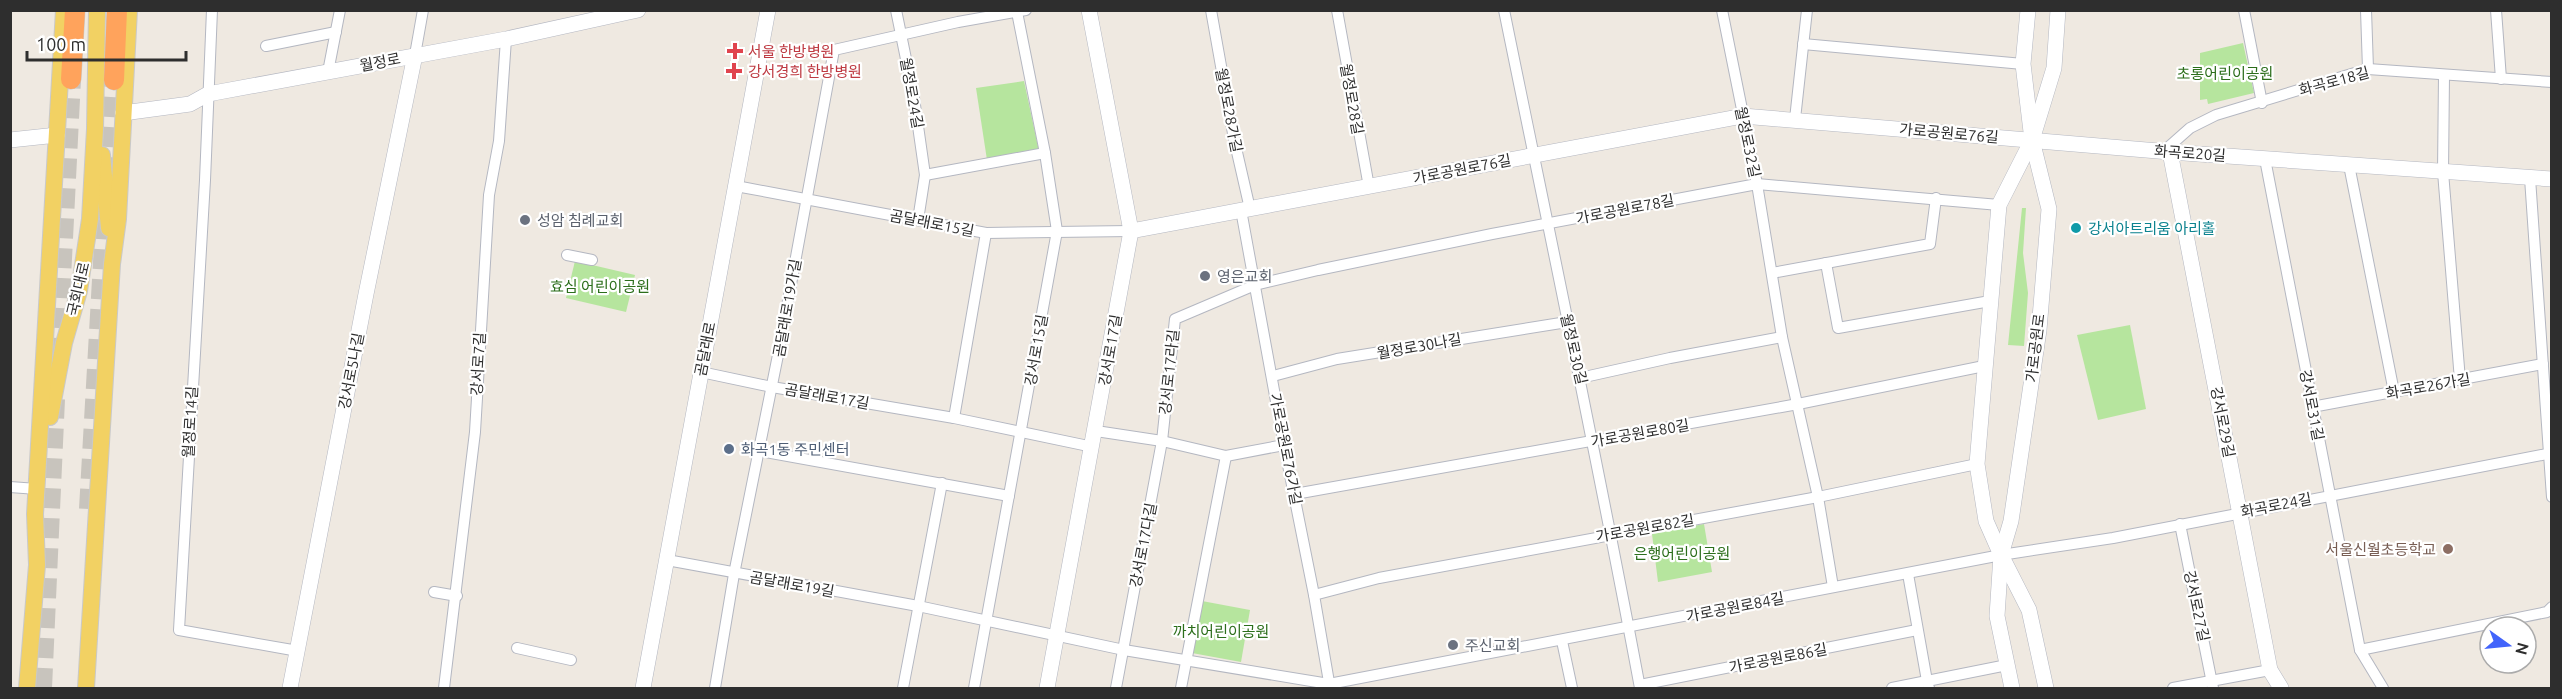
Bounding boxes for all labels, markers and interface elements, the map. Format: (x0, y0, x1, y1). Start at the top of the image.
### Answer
scale bar (27, 24, 186, 62)
text: 100 m (36, 34, 86, 54)
marker: 서울 한방병원 (726, 42, 744, 60)
place label: 서울 한방병원 (748, 43, 834, 60)
street label: 월정로 (358, 50, 402, 74)
street label: 월정로24길 (897, 56, 927, 130)
marker: 강서경희 한방병원 (725, 62, 743, 80)
street label: 월정로28길 (1337, 62, 1367, 136)
place label: 강서경희 한방병원 (748, 63, 862, 80)
street label: 화곡로18길 (2297, 63, 2371, 99)
park label: 초롱어린이공원 (2177, 65, 2273, 82)
street label: 월정로28가길 (1212, 66, 1246, 154)
street label: 월정로32길 (1732, 105, 1764, 179)
street label: 가로공원로76길 (1899, 120, 1999, 146)
street label: 화곡로20길 (2153, 142, 2227, 164)
street label: 가로공원로76길 (1411, 151, 1513, 187)
street label: 가로공원로78길 (1574, 191, 1676, 227)
street label: 곰달래로15길 (888, 206, 976, 240)
place label: 성암 침례교회 (537, 212, 623, 229)
marker: 성암 침례교회 (518, 213, 532, 227)
place label: 강서아트리움 아리홀 (2088, 220, 2216, 237)
marker: 강서아트리움 아리홀 (2069, 221, 2083, 235)
street label: 곰달래로19가길 (770, 257, 804, 359)
street label: 국회대로 (64, 260, 92, 318)
place label: 영은교회 (1217, 268, 1272, 285)
marker: 영은교회 (1198, 269, 1212, 283)
park label: 효심 어린이공원 (550, 278, 650, 295)
street label: 월정로30길 (1558, 312, 1590, 386)
street label: 강서로15길 (1021, 313, 1051, 387)
street label: 강서로17길 (1095, 313, 1125, 387)
street label: 가로공원로 (2022, 313, 2048, 383)
street label: 곰달래로 (691, 320, 719, 378)
street label: 강서로17라길 (1156, 328, 1182, 416)
street label: 월정로30나길 (1375, 330, 1463, 362)
street label: 강서로5나길 (335, 331, 367, 411)
street label: 강서로7길 (468, 332, 488, 396)
street label: 강서로31길 (2297, 368, 2327, 442)
street label: 화곡로26가길 (2384, 370, 2472, 402)
street label: 곰달래로17길 (783, 380, 871, 412)
street label: 강서로29길 (2208, 385, 2238, 459)
street label: 월정로14길 (180, 386, 200, 458)
street label: 가로공원로76가길 (1267, 392, 1305, 506)
street label: 가로공원로80길 (1589, 416, 1691, 450)
place label: 화곡1동 주민센터 (741, 441, 850, 458)
marker: 화곡1동 주민센터 (722, 442, 736, 456)
street label: 화곡로24길 (2239, 490, 2313, 520)
street label: 강서로17다길 (1126, 501, 1160, 589)
street label: 가로공원로82길 (1594, 511, 1696, 545)
place label: 서울신월초등학교 (2326, 541, 2436, 558)
marker: 서울신월초등학교 (2441, 542, 2455, 556)
park label: 은행어린이공원 (1634, 545, 1730, 562)
street label: 곰달래로19길 (748, 568, 836, 600)
street label: 강서로27길 (2181, 569, 2213, 643)
street label: 가로공원로84길 (1684, 589, 1786, 625)
north arrow (2478, 615, 2538, 675)
park label: 까치어린이공원 (1173, 623, 1269, 640)
place label: 주신교회 (1465, 637, 1520, 654)
marker: 주신교회 (1446, 638, 1460, 652)
street label: 가로공원로86길 (1727, 640, 1829, 676)
text: N (2512, 641, 2533, 657)

